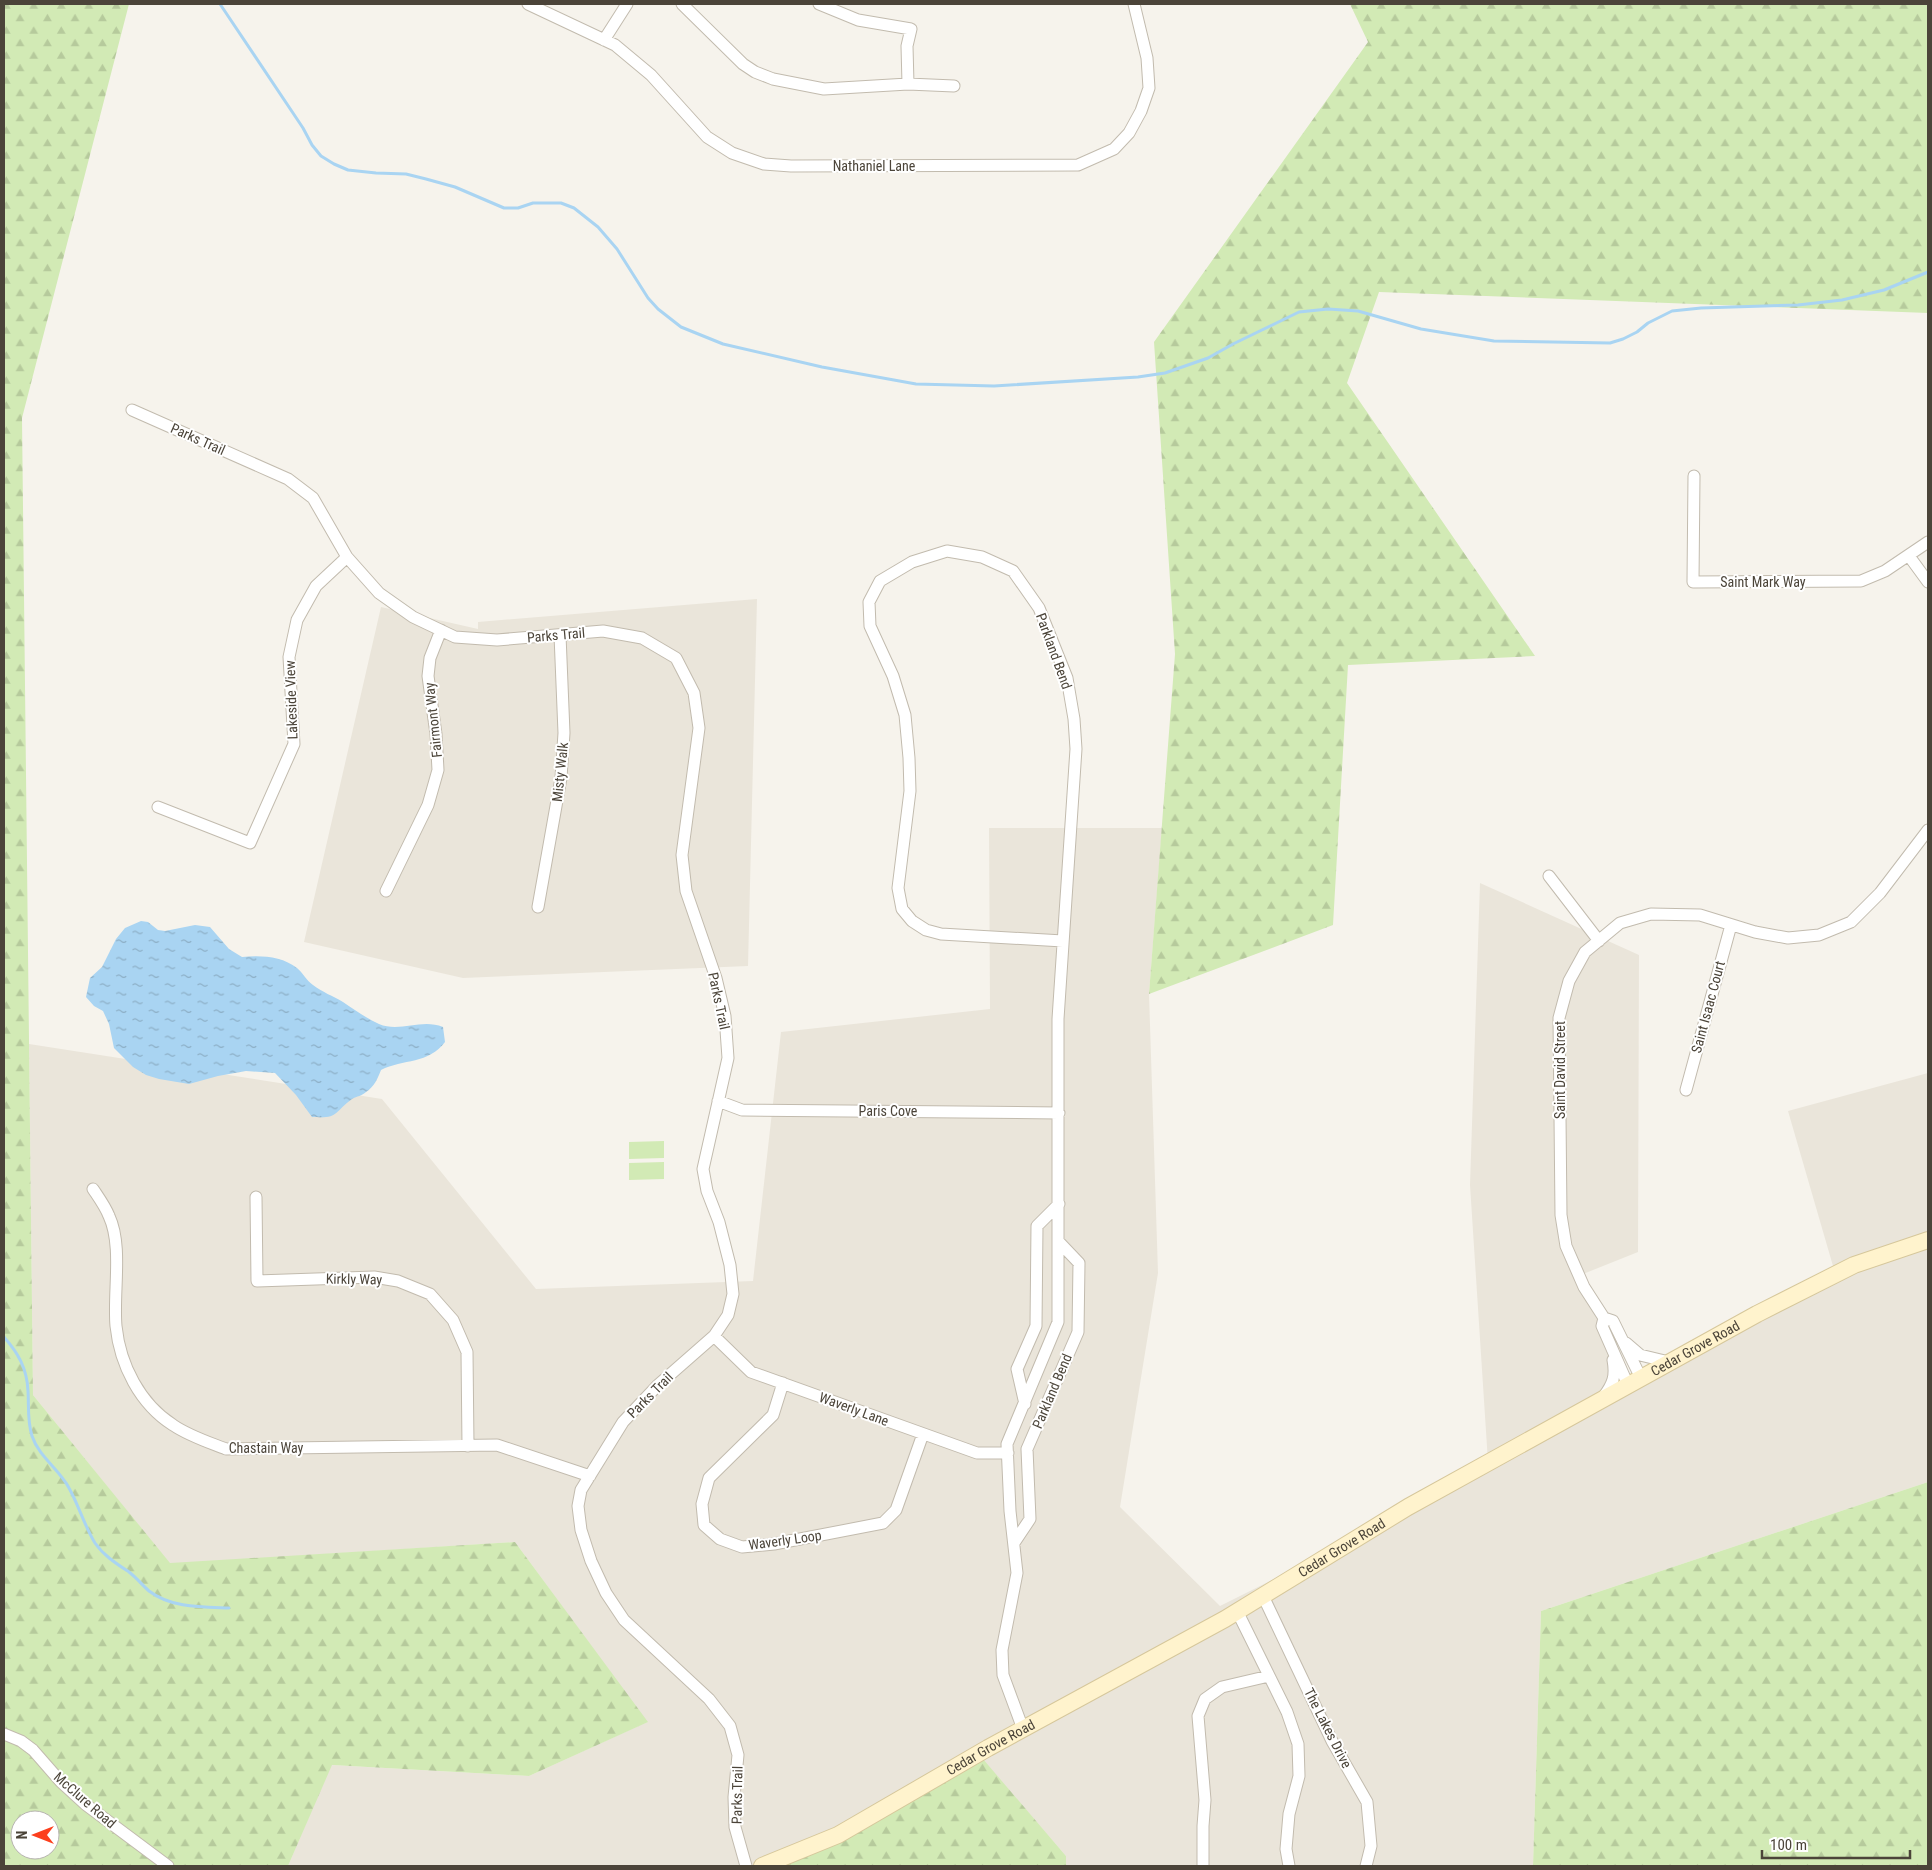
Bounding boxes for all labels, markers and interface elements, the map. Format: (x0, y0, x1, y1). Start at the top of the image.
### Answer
street label: Nathaniel Lane (833, 158, 916, 174)
street label: Parks Trail (168, 420, 228, 458)
street label: Saint Mark Way (1720, 574, 1806, 590)
street label: Parkland Bend (1033, 611, 1075, 691)
street label: Parks Trail (526, 624, 586, 646)
street label: Lakeside View (282, 660, 300, 740)
street label: Fairmont Way (421, 682, 445, 758)
street label: Misty Walk (549, 741, 571, 803)
street label: Saint Isaac Court (1688, 959, 1728, 1055)
street label: Parks Trail (705, 971, 733, 1031)
street label: Saint David Street (1552, 1021, 1568, 1119)
street label: Paris Cove (859, 1103, 918, 1119)
street label: Kirkly Way (326, 1271, 383, 1287)
street label: Cedar Grove Road (1648, 1317, 1742, 1379)
street label: Parkland Bend (1029, 1351, 1075, 1431)
street label: Parks Trail (624, 1369, 676, 1421)
street label: Waverly Lane (817, 1389, 891, 1429)
street label: Chastain Way (229, 1440, 304, 1456)
street label: Cedar Grove Road (1295, 1515, 1388, 1580)
street label: Waverly Loop (747, 1527, 823, 1553)
street label: The Lakes Drive (1301, 1685, 1355, 1771)
street label: Cedar Grove Road (943, 1716, 1037, 1778)
street label: Parks Trail (728, 1766, 746, 1824)
street label: McClure Road (51, 1769, 119, 1831)
north arrow (10, 1810, 60, 1860)
scale bar (1762, 1828, 1910, 1860)
text: N (14, 1831, 30, 1839)
text: 100 m (1770, 1836, 1807, 1854)

